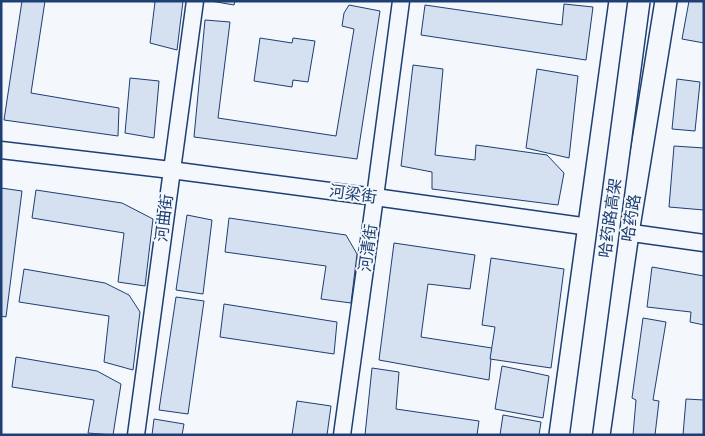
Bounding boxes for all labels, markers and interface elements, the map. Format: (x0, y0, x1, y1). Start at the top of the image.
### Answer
street label: 哈药路高架 (594, 177, 626, 259)
street label: 河梁街 (328, 180, 378, 208)
street label: 河曲街 (151, 193, 177, 243)
street label: 哈药路 (617, 193, 645, 243)
street label: 河清街 (354, 223, 382, 273)

